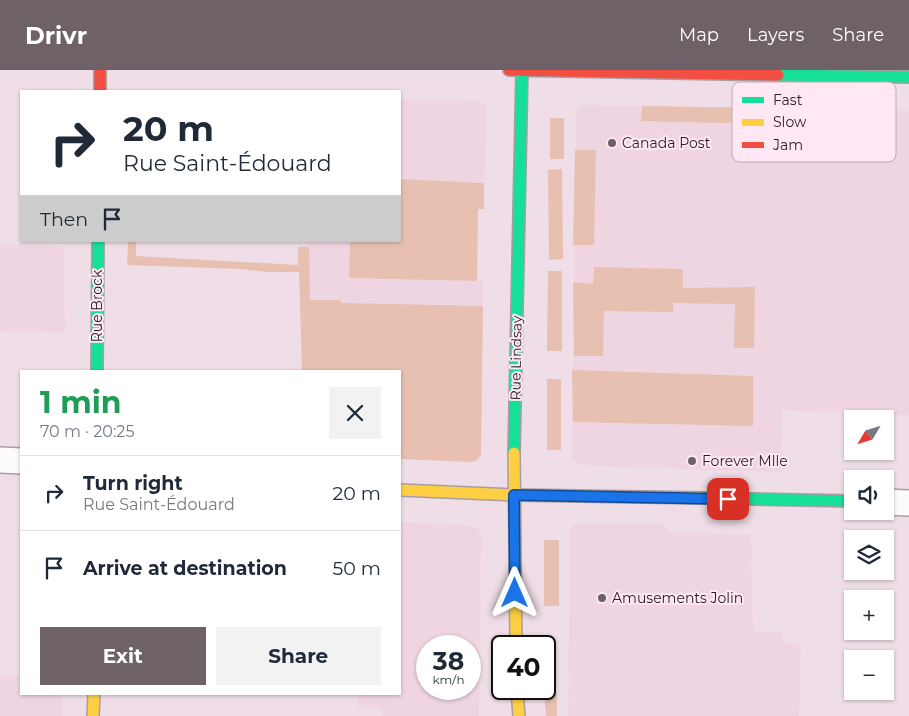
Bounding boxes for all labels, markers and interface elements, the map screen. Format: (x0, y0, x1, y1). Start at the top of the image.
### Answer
text: Drivr (25, 21, 87, 50)
text: Map (679, 24, 719, 46)
text: Layers (747, 24, 804, 46)
text: Share (832, 24, 884, 46)
legend (732, 82, 896, 162)
text: Fast (773, 91, 803, 109)
text: 20 m (123, 107, 214, 150)
icon: right (40, 110, 105, 175)
text: Slow (773, 113, 807, 131)
place label: Canada Post (622, 134, 711, 152)
text: Jam (772, 136, 803, 154)
marker: Canada Post (606, 137, 618, 149)
text: Rue Saint-Édouard (123, 150, 332, 177)
icon: arrive (98, 205, 126, 233)
text: Then (40, 208, 88, 231)
street label: Rue Brock (88, 269, 106, 342)
street label: Rue Lindsay (506, 315, 526, 401)
text: 1 min (40, 384, 121, 421)
button: close (329, 387, 381, 439)
north arrow (844, 410, 894, 460)
map controls (844, 410, 894, 700)
text: 70 m · 20:25 (40, 422, 134, 441)
place label: Forever Mlle (702, 452, 788, 470)
marker: Forever Mlle (686, 455, 698, 467)
button: sound (844, 470, 894, 520)
text: Turn right (83, 472, 183, 495)
pin (707, 478, 749, 520)
icon: right (40, 479, 68, 507)
text: 20 m (333, 482, 381, 505)
icon: arrive (714, 485, 742, 513)
text: Rue Saint-Édouard (83, 495, 235, 514)
button: layers (844, 530, 894, 580)
icon: arrive (40, 554, 68, 582)
text: Arrive at destination (83, 557, 287, 580)
text: 50 m (333, 557, 381, 580)
position arrow (488, 566, 540, 618)
place label: Amusements Jolin (612, 589, 743, 607)
button: + (844, 590, 894, 640)
marker: Amusements Jolin (596, 592, 608, 604)
button: Exit (40, 627, 206, 685)
button: Share (216, 627, 381, 685)
speed limit sign: 40 (491, 635, 556, 700)
text: 38 (433, 646, 464, 676)
button: − (844, 650, 894, 700)
text: km/h (432, 672, 465, 687)

